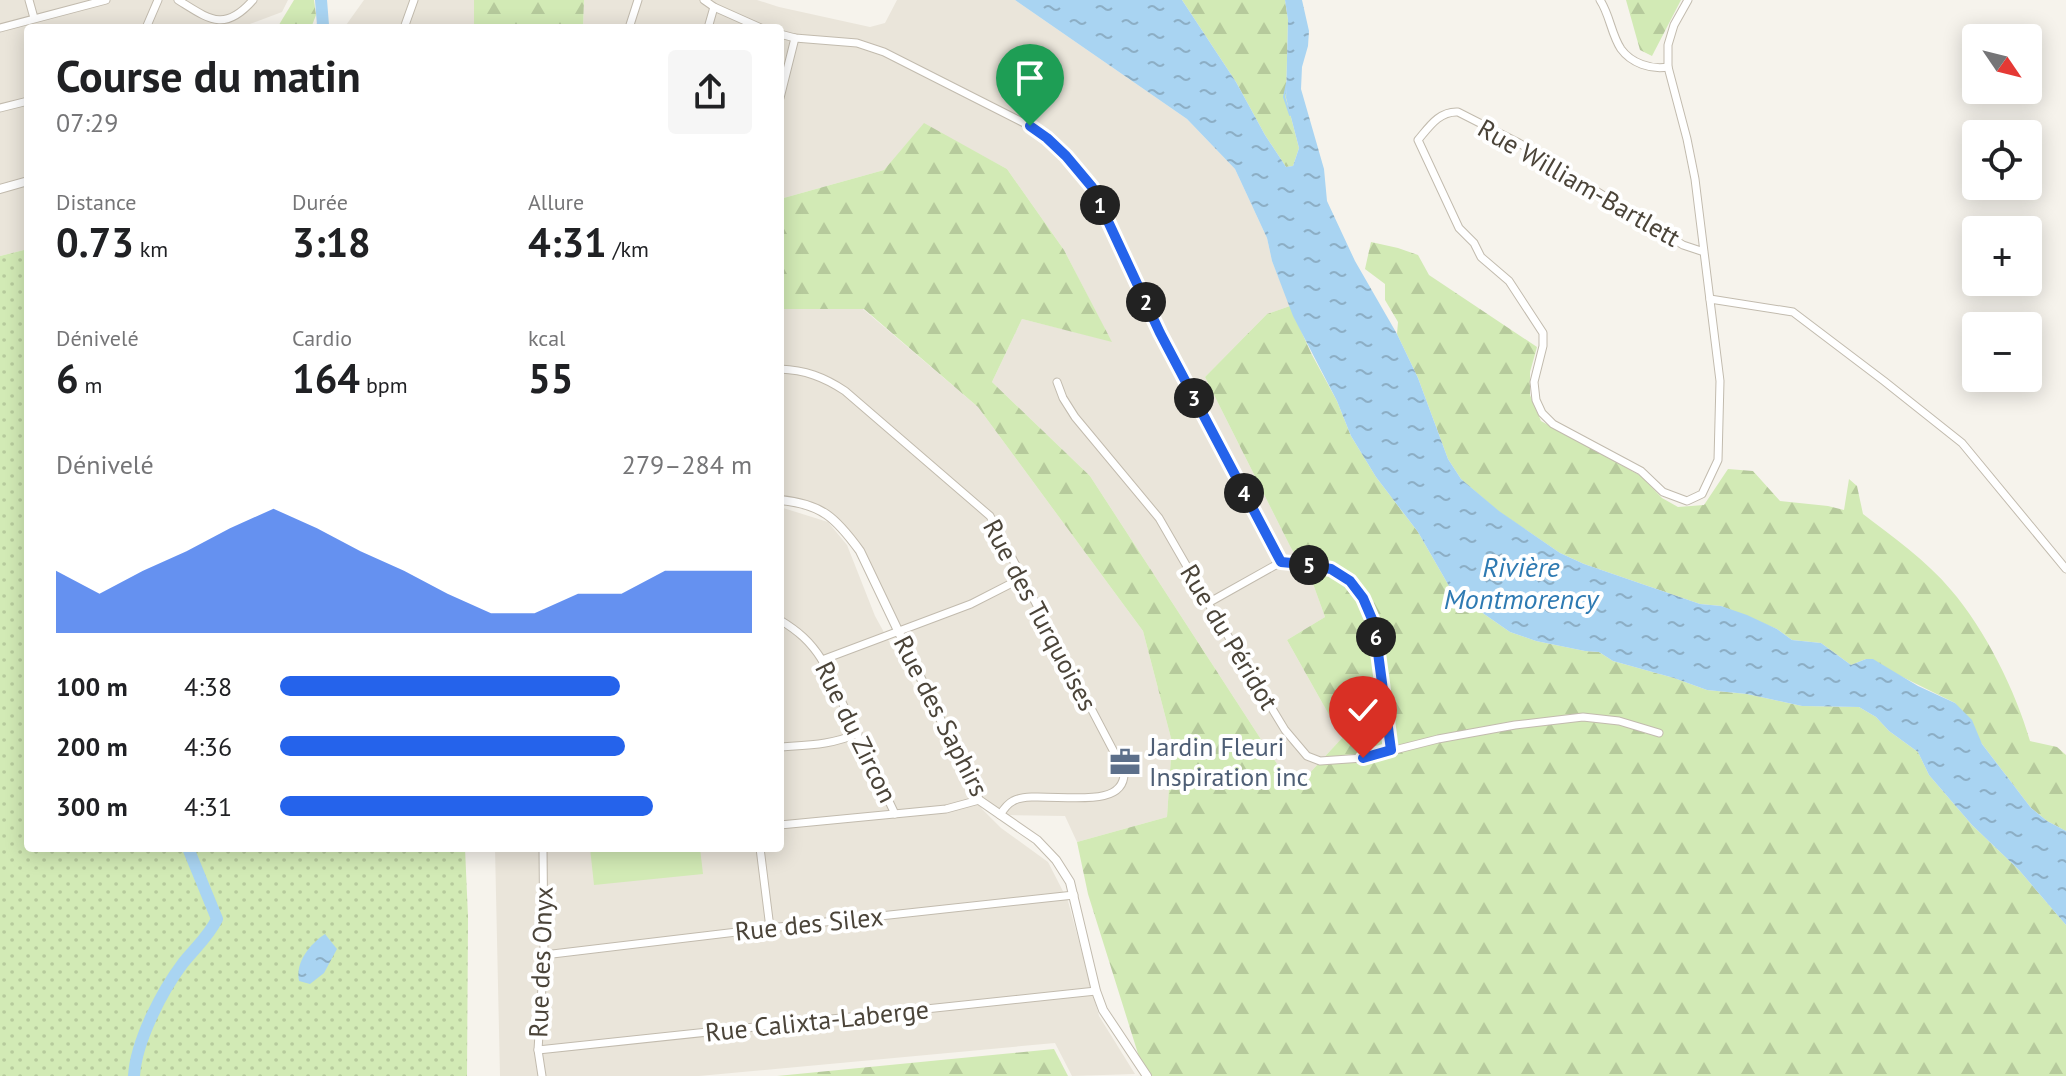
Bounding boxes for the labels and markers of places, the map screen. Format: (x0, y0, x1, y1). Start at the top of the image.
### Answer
pin (996, 44, 1064, 126)
pin: 1 (1080, 185, 1120, 225)
pin: 2 (1126, 282, 1166, 322)
pin: 3 (1174, 378, 1214, 418)
pin: 4 (1224, 473, 1264, 513)
pin: 5 (1289, 545, 1329, 585)
pin: 6 (1356, 617, 1396, 657)
pin (1329, 676, 1397, 758)
place label: Jardin Fleuri Inspiration inc (1148, 730, 1308, 793)
office icon: Jardin Fleuri Inspiration inc (1108, 745, 1142, 779)

